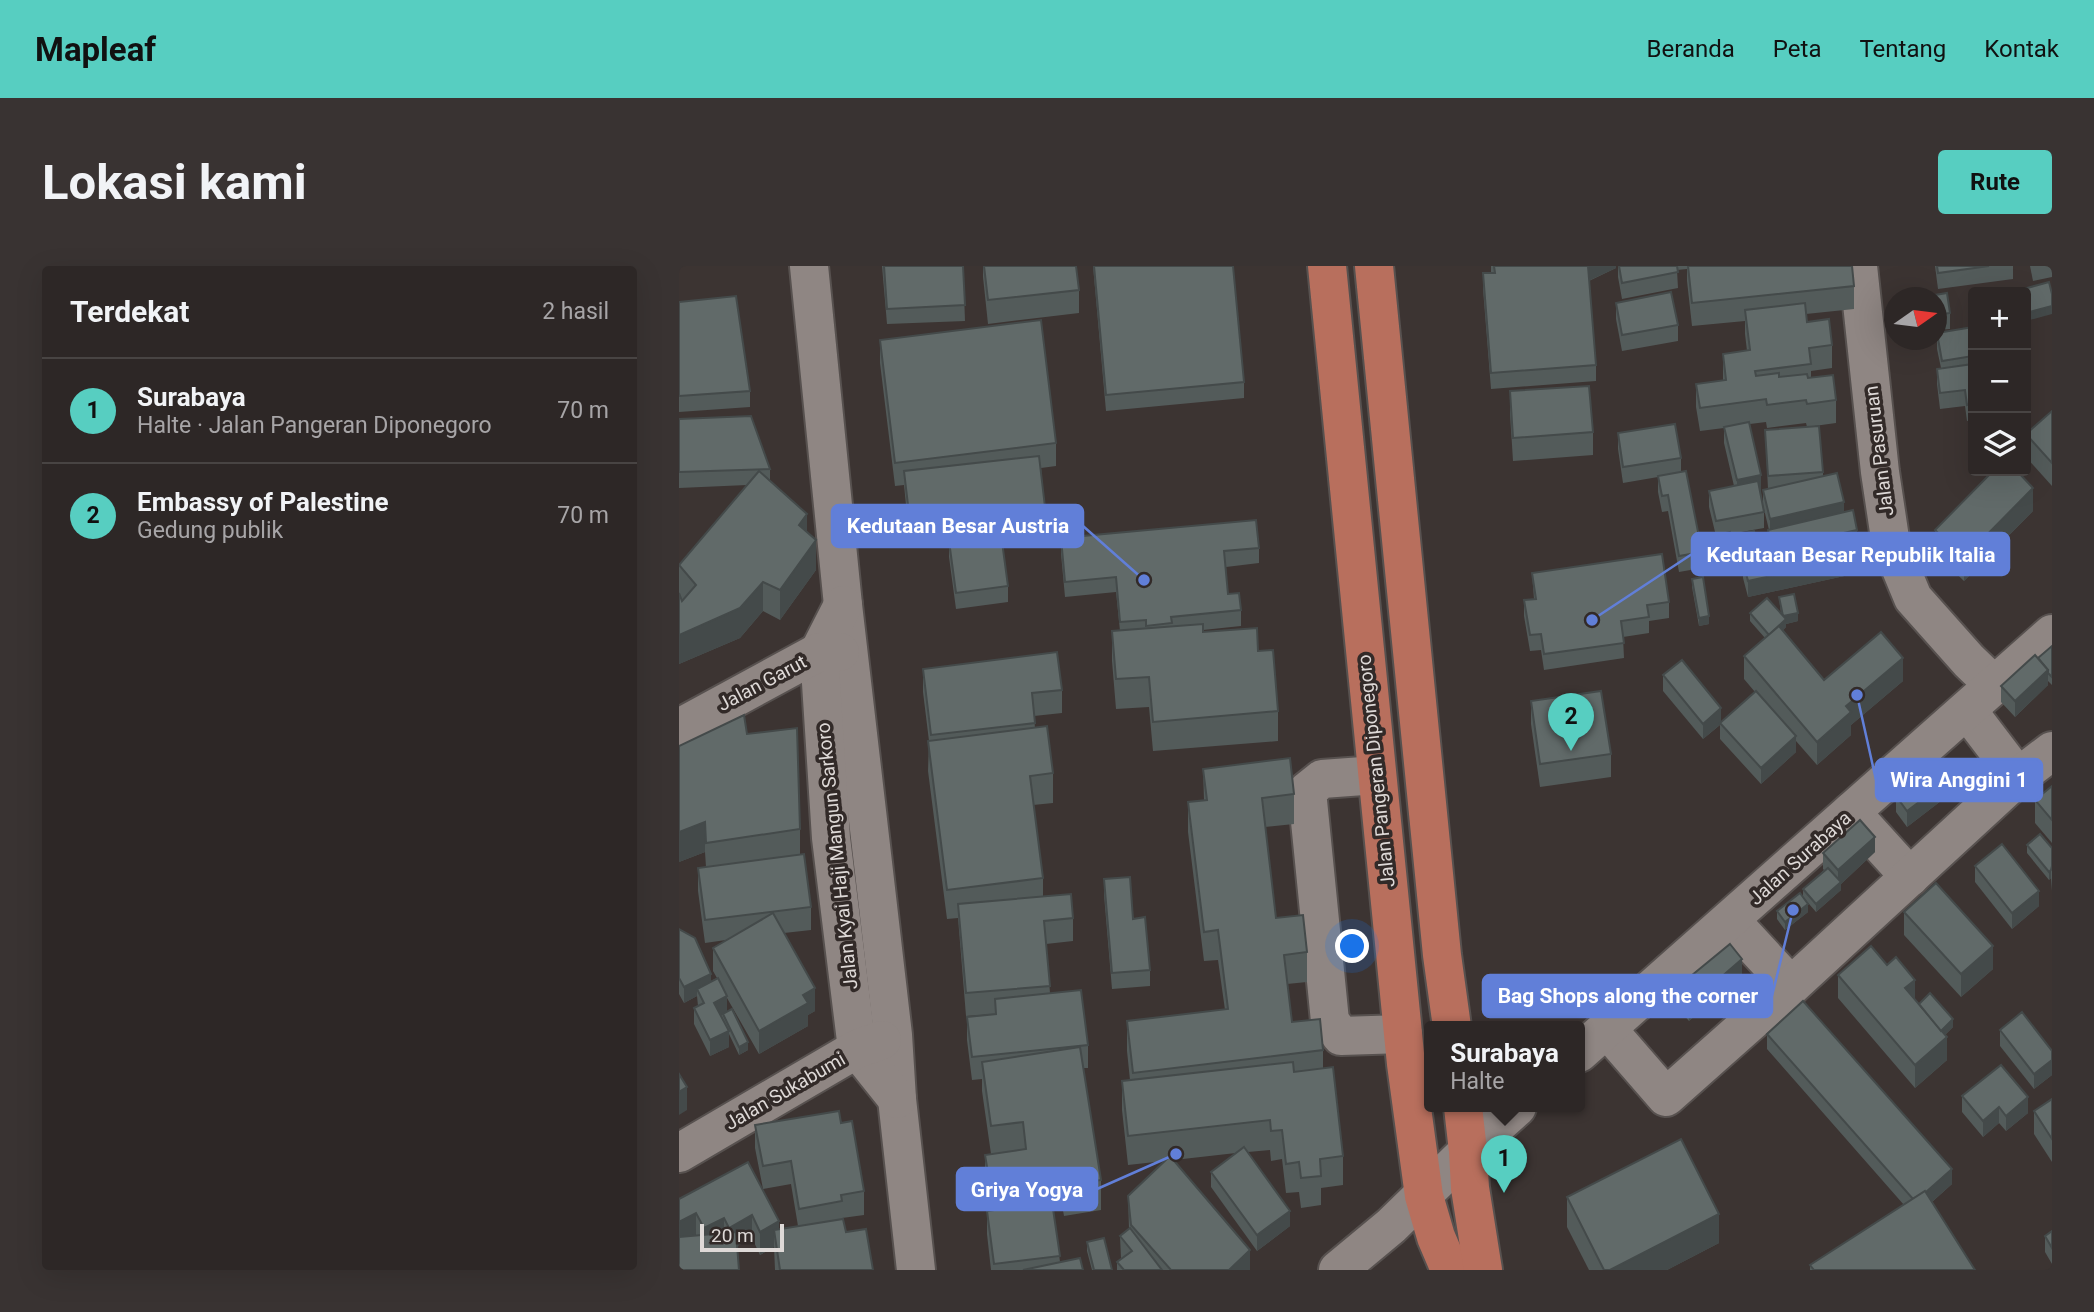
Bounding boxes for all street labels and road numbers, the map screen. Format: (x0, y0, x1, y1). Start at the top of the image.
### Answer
street label: Jalan Pasuruan (1860, 384, 1898, 518)
street label: Jalan Garut (714, 650, 810, 716)
street label: Jalan Pangeran Diponegoro (1352, 654, 1400, 888)
street label: Jalan Kyai Haji Mangun Sarkoro (812, 721, 862, 991)
street label: Jalan Surabaya (1744, 806, 1856, 910)
street label: Jalan Sukabumi (721, 1047, 849, 1135)

